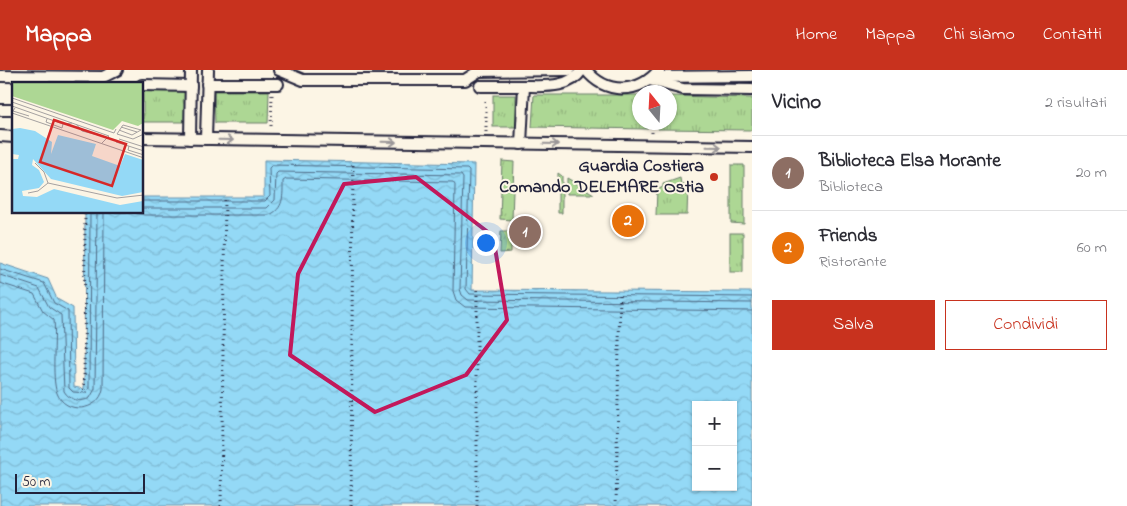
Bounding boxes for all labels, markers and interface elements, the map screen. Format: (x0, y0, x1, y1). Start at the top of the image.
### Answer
text: Mappa (25, 18, 92, 53)
text: Home (795, 22, 837, 48)
text: Mappa (865, 22, 915, 48)
text: Chi siamo (943, 22, 1015, 48)
text: Contatti (1043, 22, 1102, 48)
inset map (12, 82, 144, 214)
north arrow (632, 85, 677, 130)
text: Vicino (772, 88, 821, 118)
text: 2 risultati (1045, 91, 1107, 115)
one-way arrow (218, 135, 234, 144)
one-way arrow (380, 137, 396, 147)
one-way arrow (542, 139, 559, 149)
one-way arrow (705, 142, 721, 151)
text: Biblioteca Elsa Morante (819, 148, 1001, 175)
place label: Guardia Costiera Comando DELEMARE Ostia (499, 154, 704, 201)
text: 1 (785, 161, 791, 185)
text: 20 m (1076, 161, 1107, 185)
marker: Guardia Costiera Comando DELEMARE Ostia (708, 171, 720, 183)
text: Biblioteca (819, 175, 883, 199)
pin: 2 (612, 202, 644, 240)
pin: 1 (509, 213, 541, 251)
text: Friends (819, 223, 877, 250)
your location (473, 230, 499, 256)
text: 2 (784, 236, 792, 260)
text: 60 m (1077, 236, 1107, 260)
text: Ristorante (819, 250, 887, 274)
button: Salva (772, 300, 935, 350)
button: Condividi (945, 300, 1107, 350)
map controls (692, 401, 737, 491)
button: + (692, 401, 737, 446)
button: − (692, 446, 737, 491)
scale bar (15, 471, 145, 494)
text: 50 m (22, 472, 50, 493)

